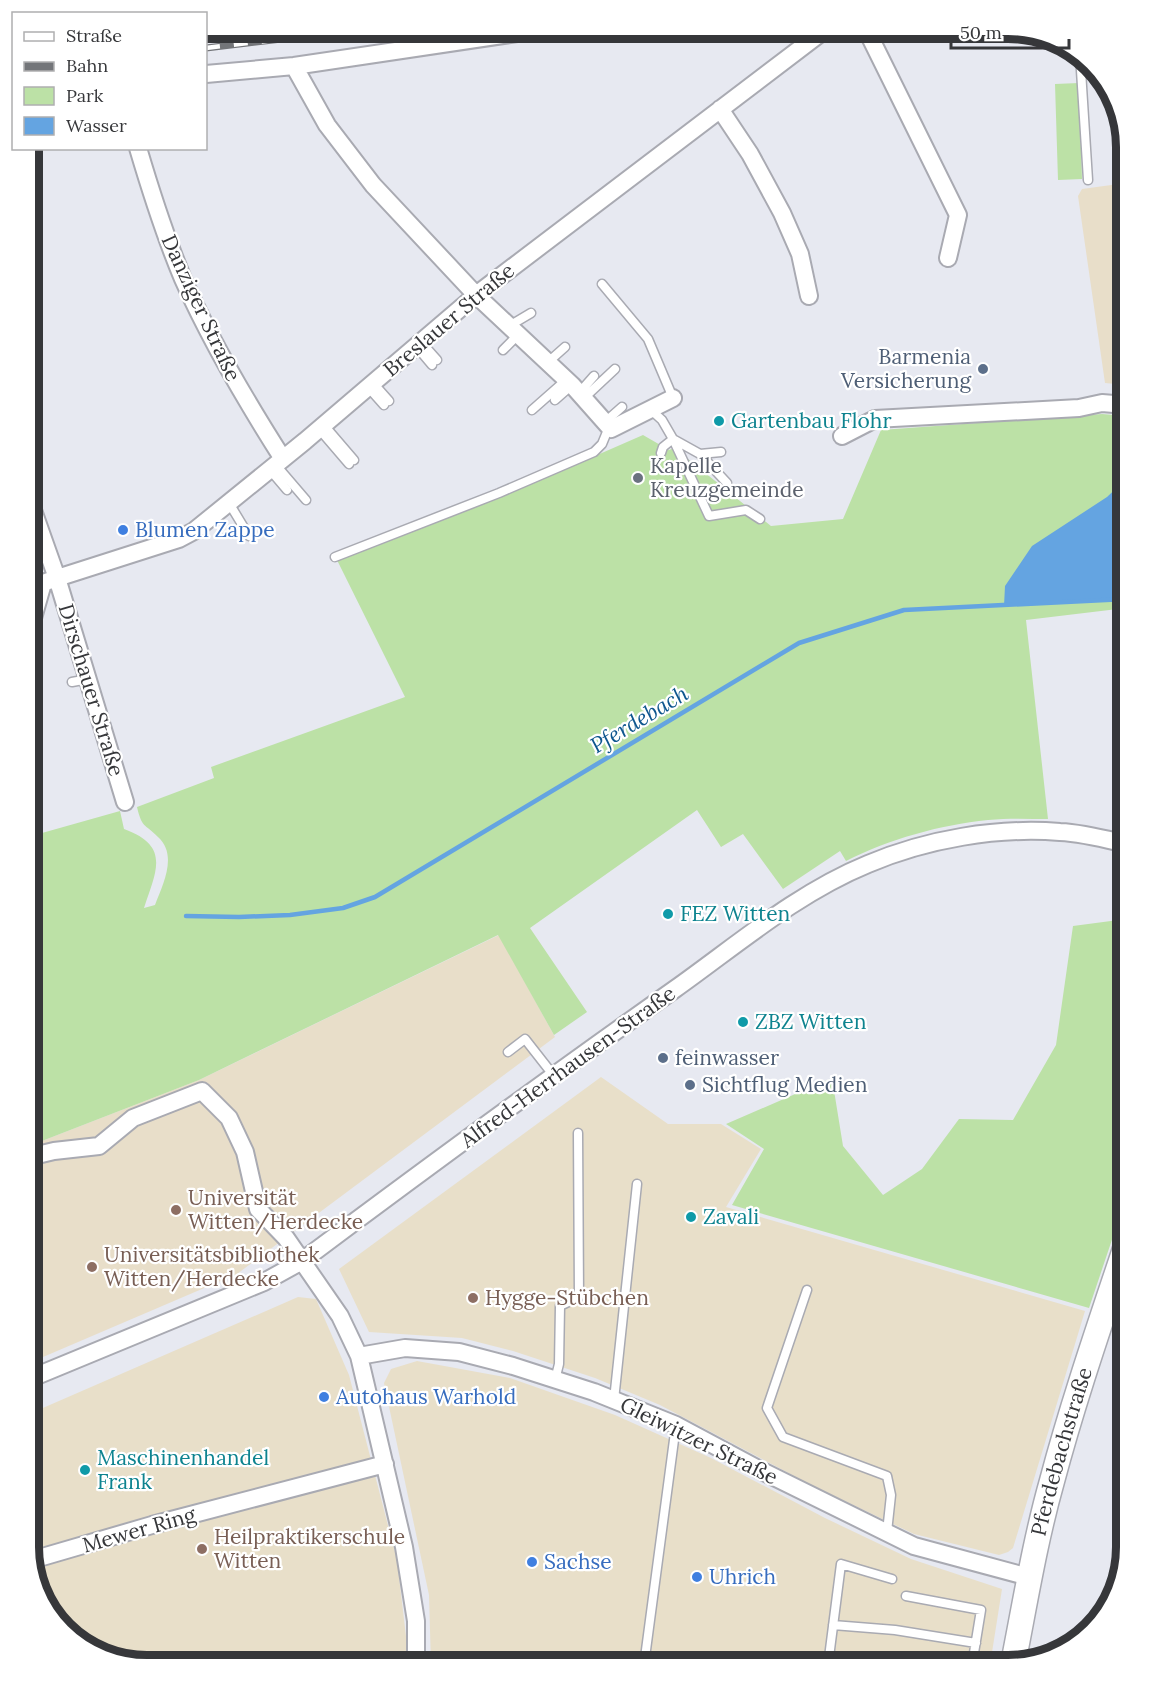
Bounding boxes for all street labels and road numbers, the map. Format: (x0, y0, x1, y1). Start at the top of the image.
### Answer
street label: Danziger Straße (156, 230, 247, 385)
street label: Breslauer Straße (377, 257, 520, 382)
street label: Dirschauer Straße (52, 600, 131, 779)
street label: Alfred-Herrhausen-Straße (454, 980, 680, 1154)
street label: Pferdebachstraße (1025, 1364, 1098, 1538)
street label: Gleiwitzer Straße (616, 1391, 782, 1490)
street label: Mewer Ring (79, 1500, 199, 1559)

